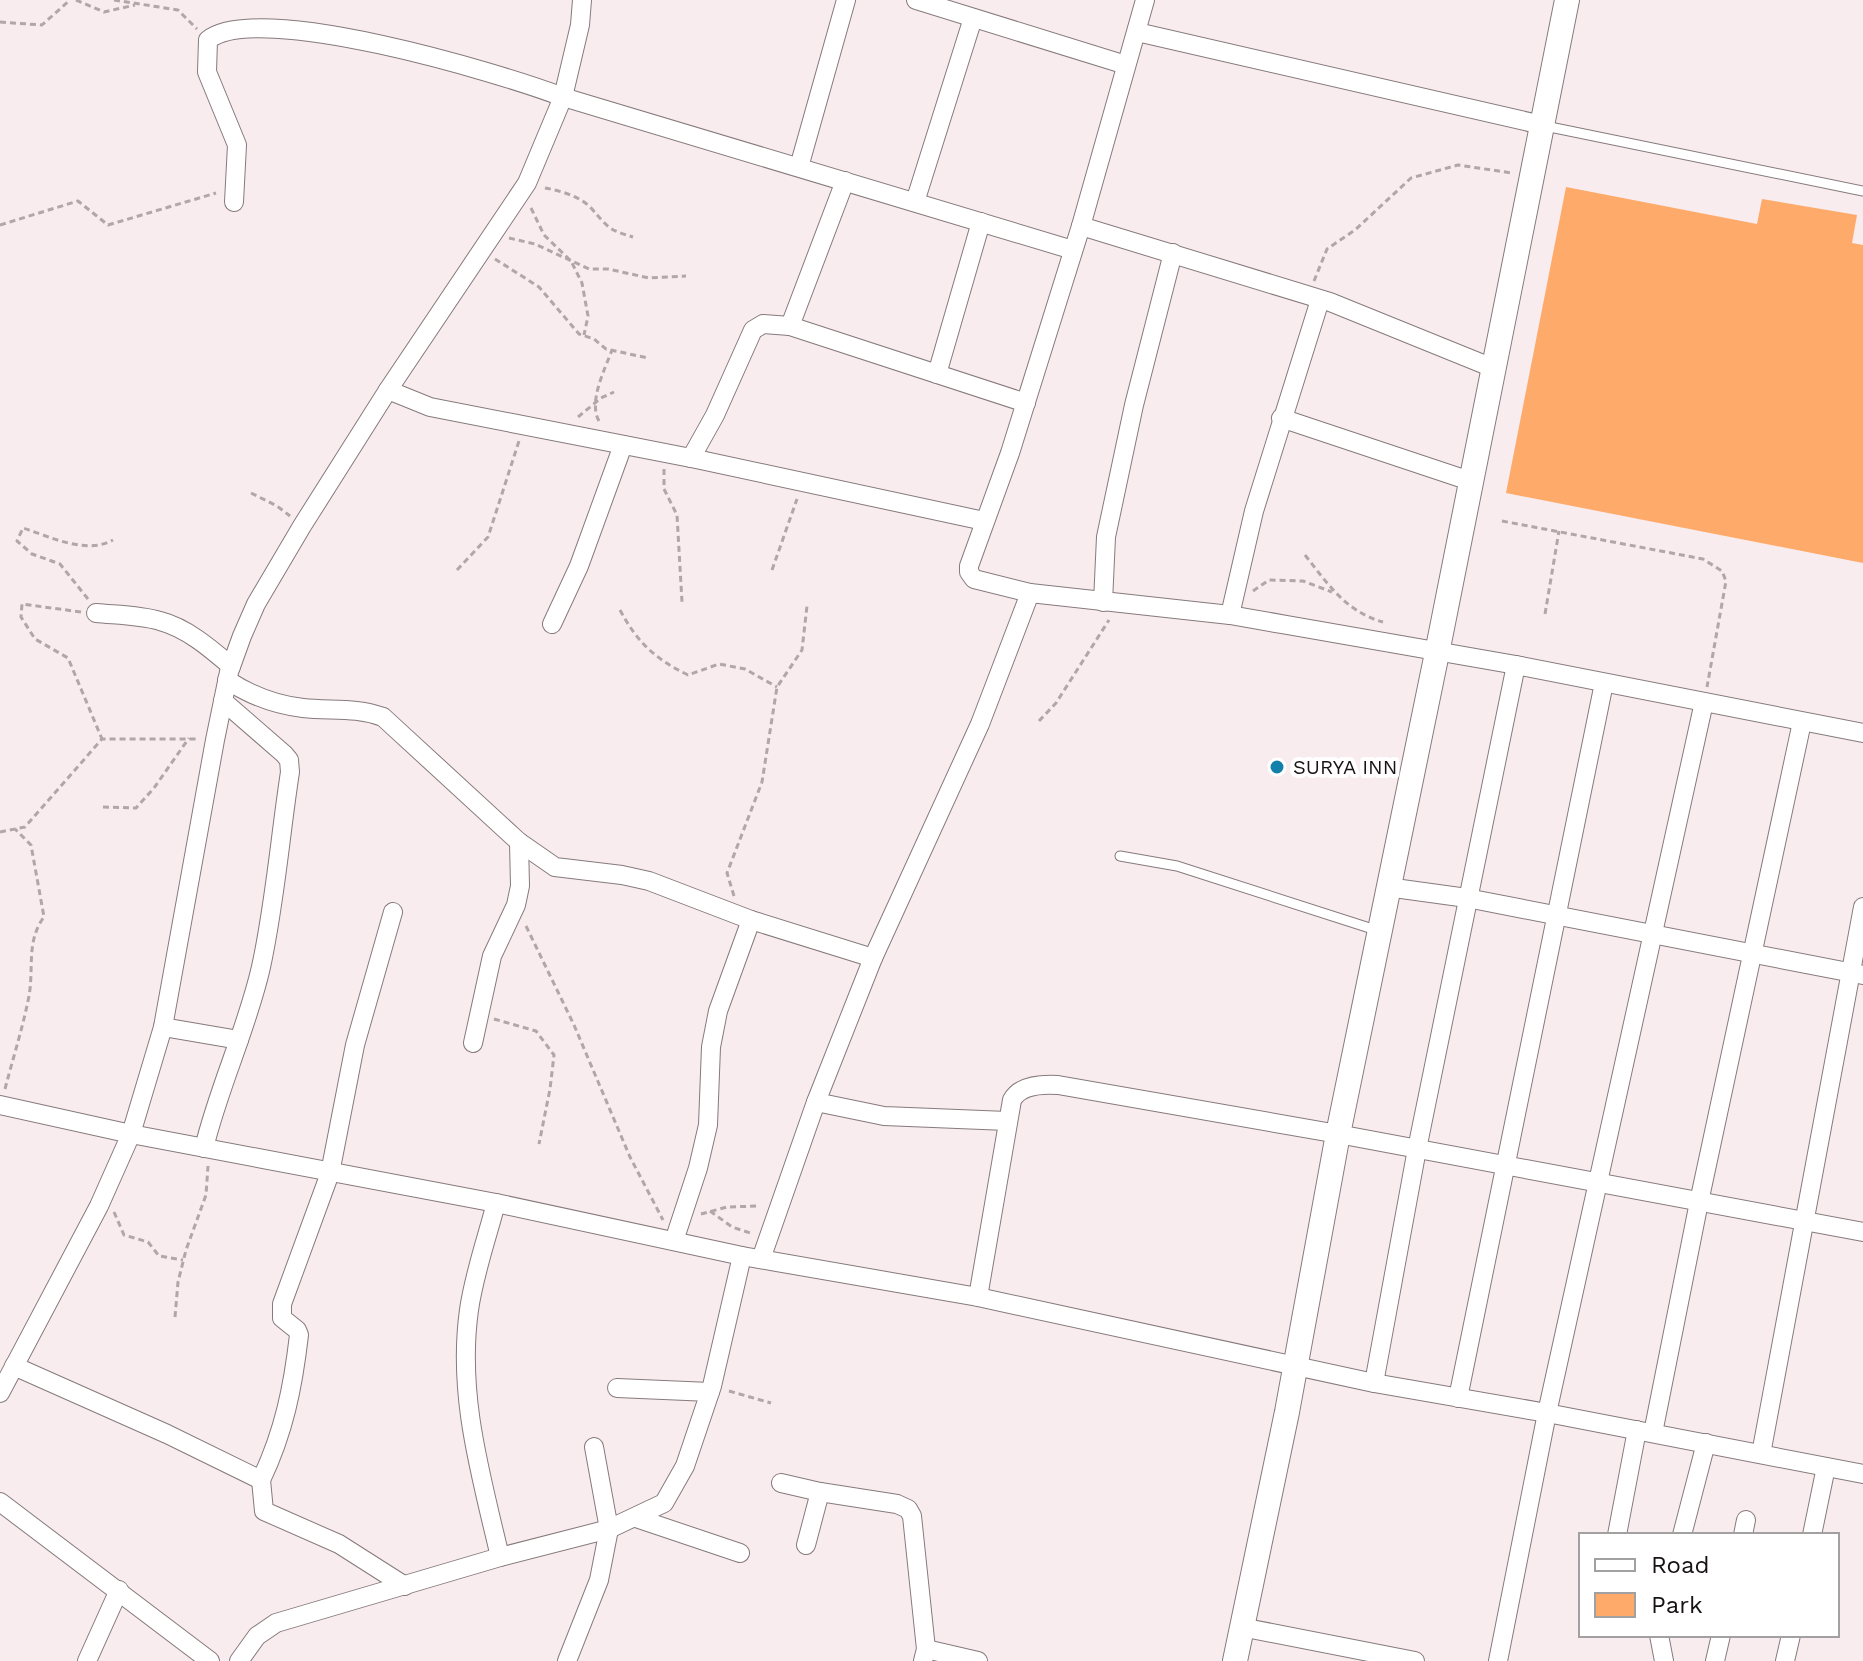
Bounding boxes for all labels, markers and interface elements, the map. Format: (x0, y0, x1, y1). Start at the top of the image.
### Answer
place label: SURYA INN (1293, 755, 1397, 779)
marker: SURYA INN (1268, 758, 1286, 776)
legend (1579, 1533, 1839, 1637)
text: Road (1651, 1551, 1710, 1579)
text: Park (1651, 1591, 1703, 1619)

